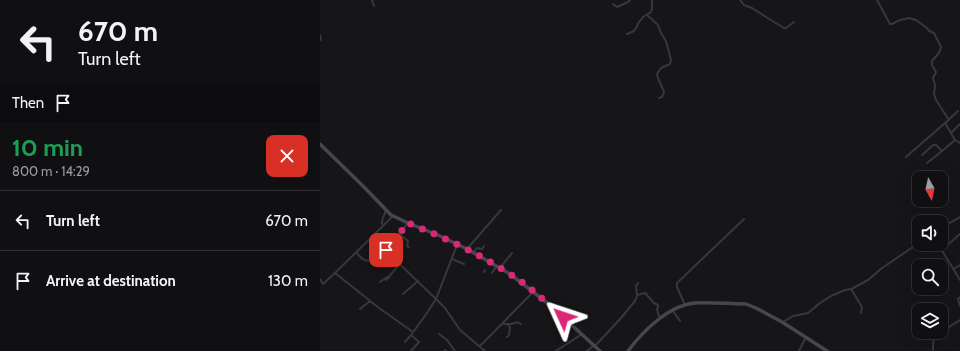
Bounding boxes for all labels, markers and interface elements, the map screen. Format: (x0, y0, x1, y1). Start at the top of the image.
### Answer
text: 670 m (78, 14, 158, 48)
icon: left (12, 16, 64, 68)
text: Turn left (78, 48, 141, 70)
icon: arrive (52, 92, 74, 114)
text: Then (12, 94, 44, 112)
text: 10 min (12, 133, 83, 162)
button: close (266, 135, 308, 177)
text: 800 m · 14:29 (12, 163, 90, 179)
north arrow (912, 171, 948, 207)
map controls (912, 171, 948, 339)
icon: left (12, 210, 34, 232)
text: Turn left (46, 212, 100, 230)
text: 670 m (265, 212, 308, 230)
button: sound (912, 215, 948, 251)
pin (369, 233, 403, 267)
icon: arrive (375, 239, 397, 261)
button: search (912, 259, 948, 295)
icon: arrive (12, 270, 34, 292)
text: Arrive at destination (46, 272, 176, 290)
text: 130 m (268, 272, 308, 290)
position arrow (542, 296, 584, 338)
button: layers (912, 303, 948, 339)

